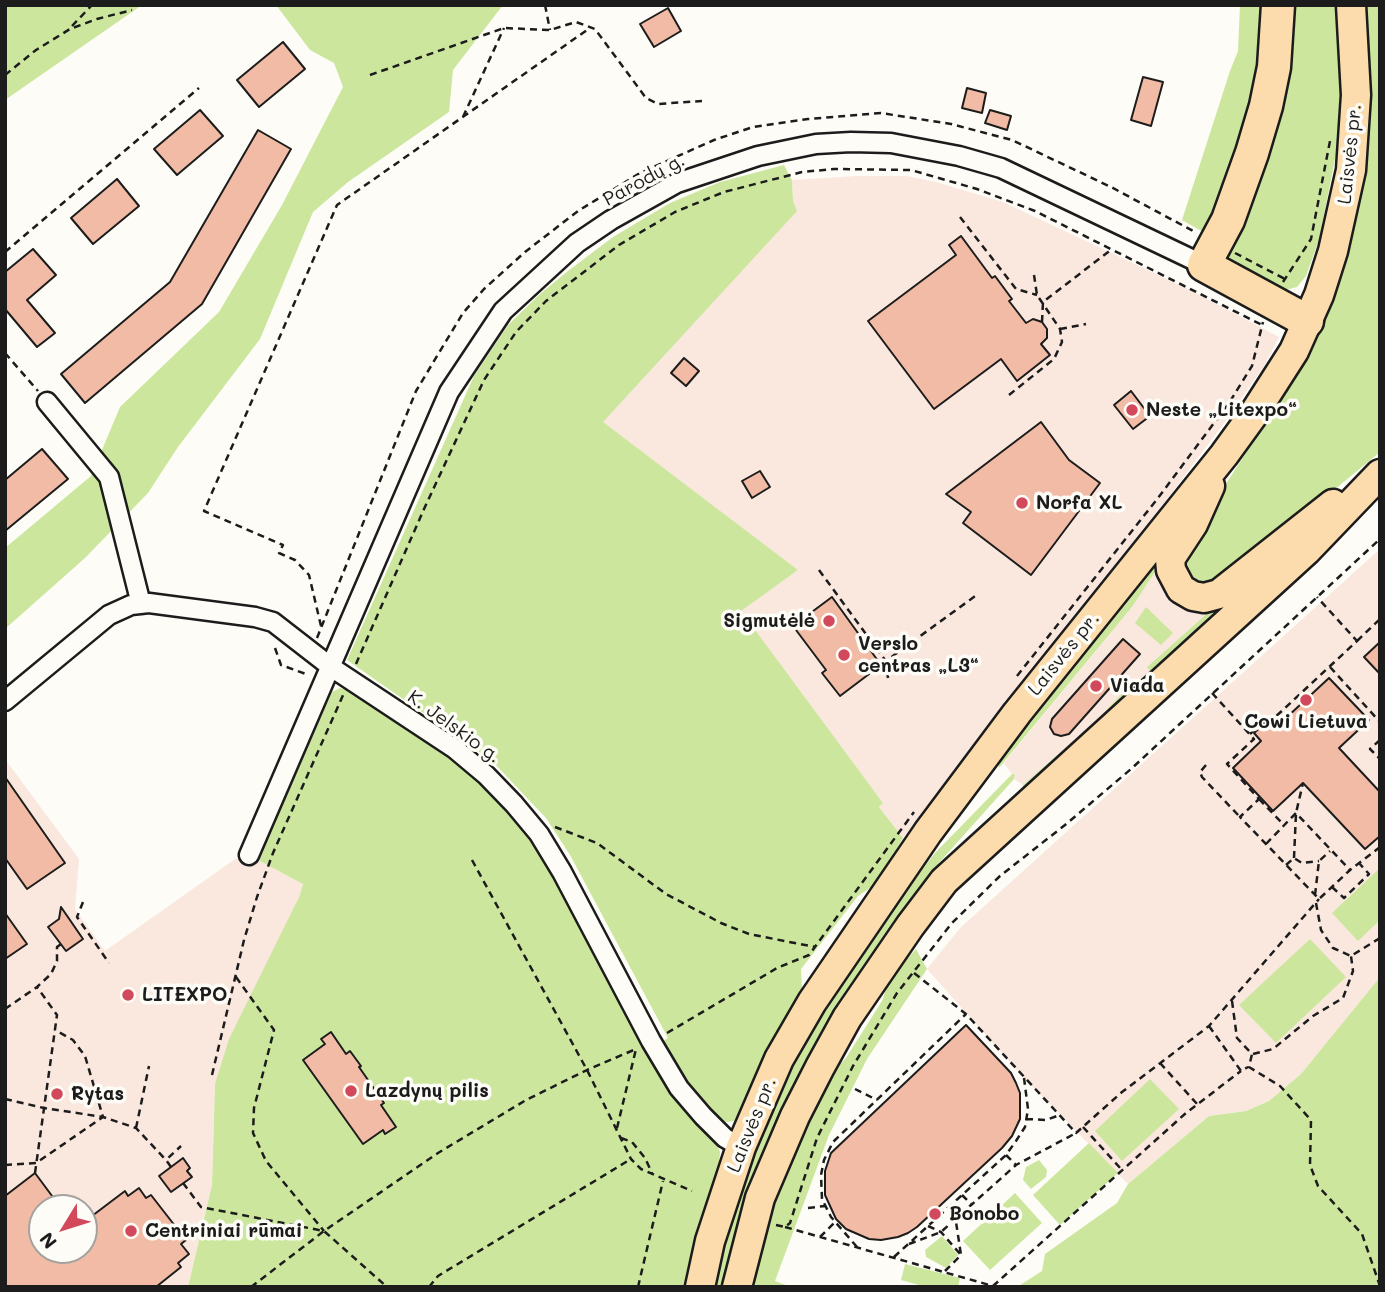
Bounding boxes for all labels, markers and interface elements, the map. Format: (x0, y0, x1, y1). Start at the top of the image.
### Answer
street label: Laisvės pr. (1333, 103, 1367, 205)
street label: Parodų g. (599, 149, 689, 211)
place label: Neste „Litexpo“ (1146, 399, 1297, 421)
marker: Neste „Litexpo“ (1124, 402, 1140, 418)
place label: Norfa XL (1036, 492, 1123, 514)
marker: Norfa XL (1014, 495, 1030, 511)
street label: Laisvės pr. (1023, 608, 1105, 700)
place label: Sigmutėlė (723, 610, 815, 632)
marker: Sigmutėlė (821, 613, 837, 629)
place label: Verslo centras „L3“ (858, 633, 979, 677)
marker: Verslo centras „L3“ (836, 647, 852, 663)
place label: Viada (1110, 675, 1164, 697)
marker: Viada (1088, 678, 1104, 694)
street label: K. Jelskio g. (403, 686, 505, 768)
marker: Cowi Lietuva (1298, 692, 1314, 708)
place label: Cowi Lietuva (1244, 711, 1368, 733)
place label: LITEXPO (142, 984, 227, 1006)
marker: LITEXPO (120, 987, 136, 1003)
street label: Laisvės pr. (723, 1074, 781, 1176)
place label: Lazdynų pilis (365, 1080, 489, 1102)
place label: Rytas (71, 1083, 124, 1105)
marker: Lazdynų pilis (343, 1083, 359, 1099)
marker: Rytas (49, 1086, 65, 1102)
north arrow (28, 1194, 98, 1264)
place label: Bonobo (949, 1203, 1019, 1225)
marker: Bonobo (927, 1206, 943, 1222)
place label: Centriniai rūmai (145, 1220, 302, 1242)
marker: Centriniai rūmai (123, 1223, 139, 1239)
text: N (33, 1228, 62, 1254)

